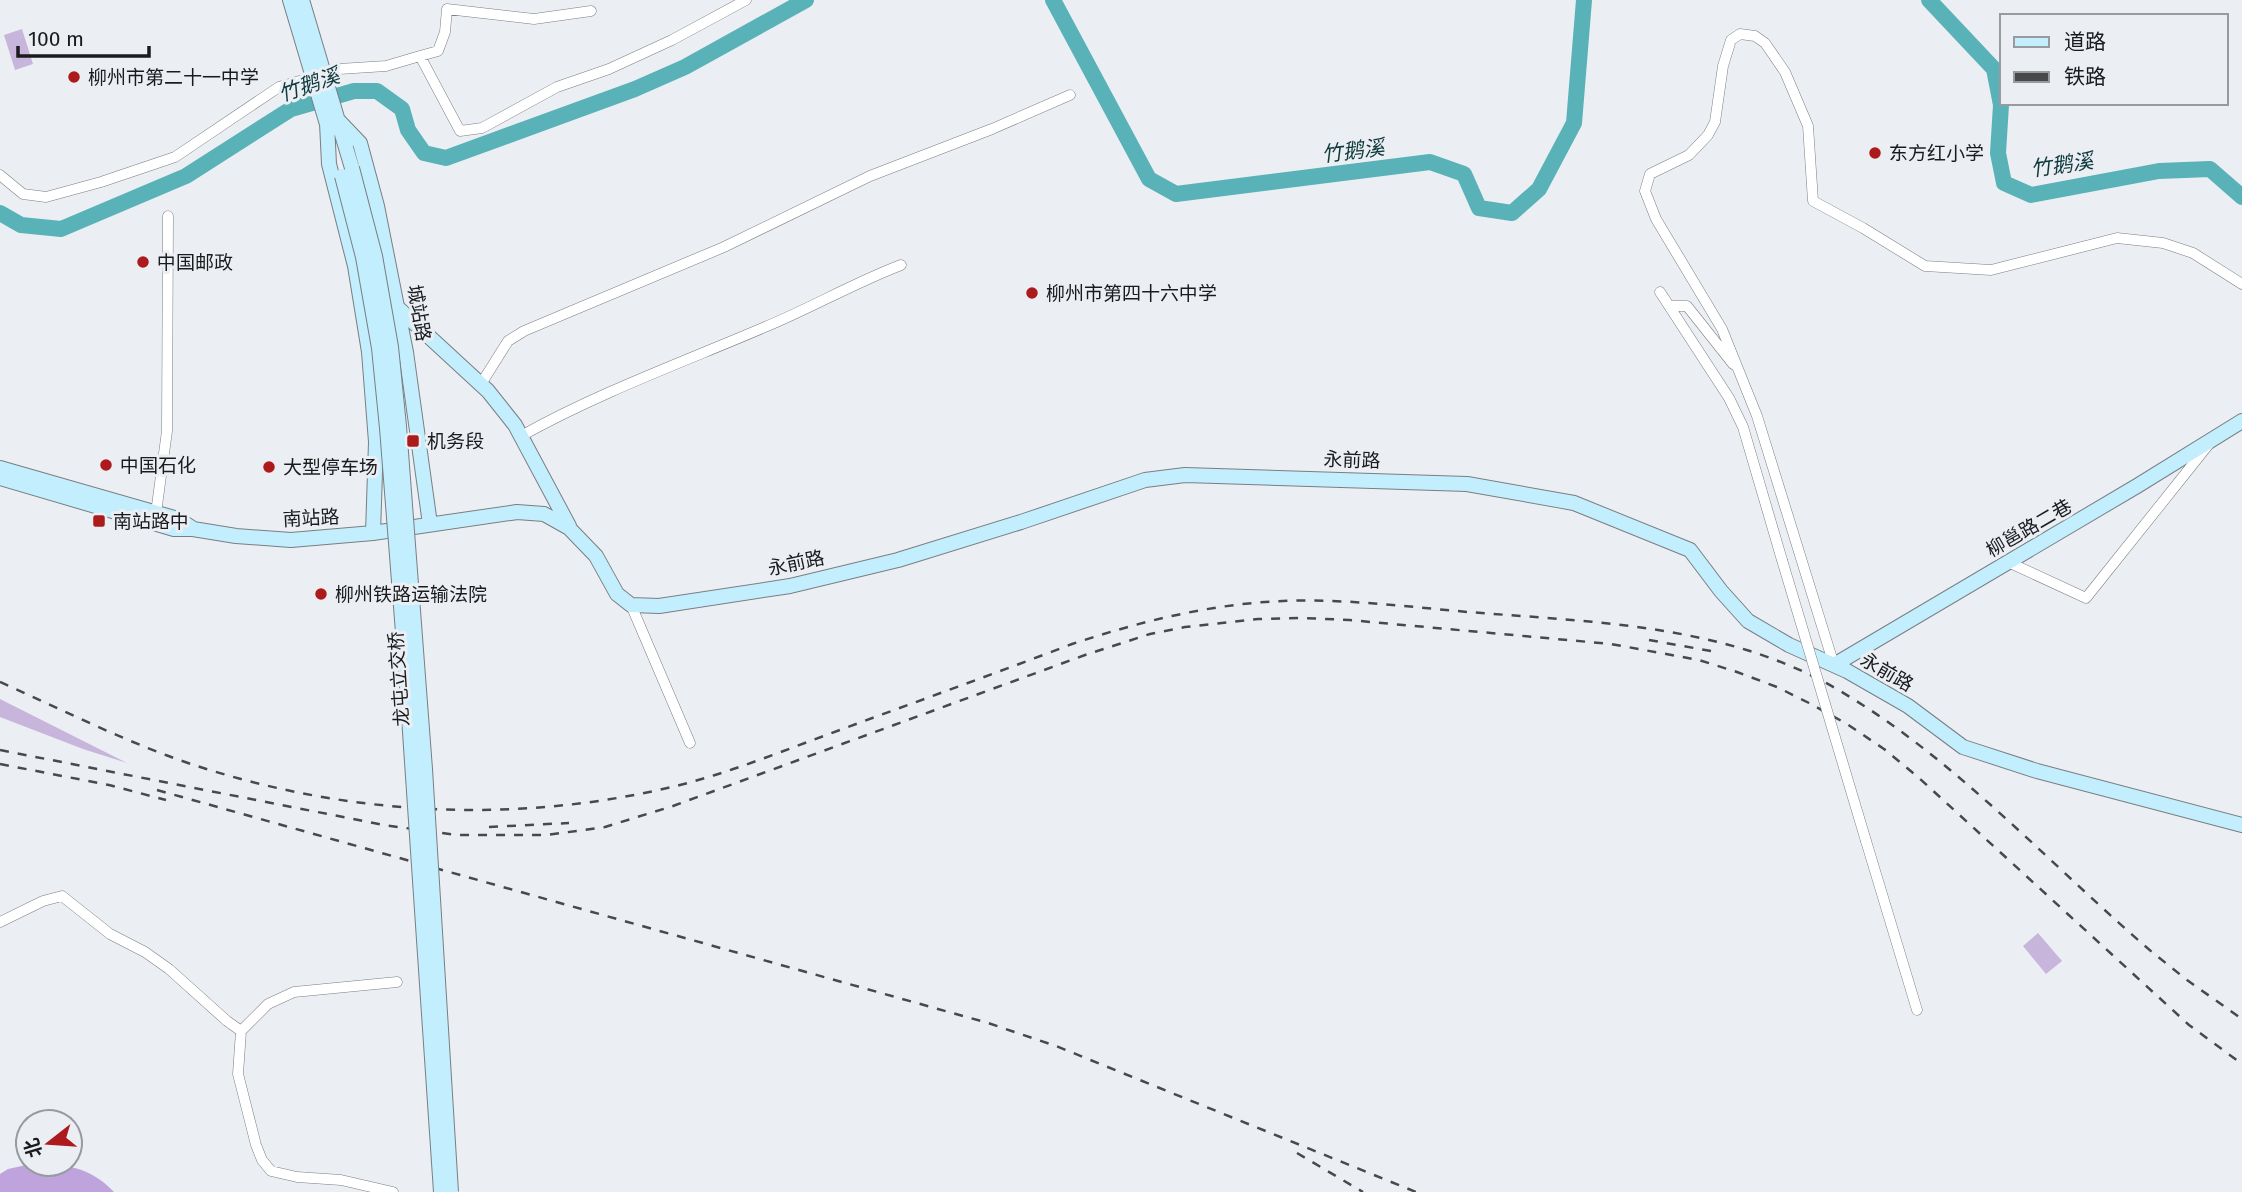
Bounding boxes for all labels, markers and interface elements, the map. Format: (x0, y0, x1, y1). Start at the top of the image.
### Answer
scale bar (18, 14, 149, 58)
legend (2000, 14, 2228, 105)
text: 100 m (28, 26, 84, 52)
text: 道路 (2064, 29, 2106, 55)
water label: 竹鹅溪 (275, 62, 345, 108)
text: 铁路 (2064, 64, 2106, 90)
place label: 柳州市第二十一中学 (88, 66, 259, 89)
marker: 柳州市第二十一中学 (66, 69, 82, 85)
water label: 竹鹅溪 (1320, 134, 1388, 168)
place label: 东方红小学 (1889, 142, 1984, 165)
marker: 东方红小学 (1867, 145, 1883, 161)
water label: 竹鹅溪 (2029, 147, 2097, 182)
place label: 中国邮政 (157, 251, 233, 274)
marker: 中国邮政 (135, 254, 151, 270)
place label: 柳州市第四十六中学 (1046, 282, 1217, 305)
street label: 城站路 (403, 283, 435, 343)
marker: 柳州市第四十六中学 (1024, 285, 1040, 301)
place label: 机务段 (427, 430, 484, 453)
marker: 机务段 (405, 433, 421, 449)
street label: 永前路 (1323, 448, 1381, 472)
place label: 中国石化 (120, 454, 196, 477)
place label: 大型停车场 (283, 456, 378, 479)
marker: 中国石化 (98, 457, 114, 473)
marker: 大型停车场 (261, 459, 277, 475)
street label: 柳邕路二巷 (1982, 494, 2076, 562)
street label: 南站路 (282, 505, 340, 531)
place label: 南站路中 (113, 510, 189, 533)
marker: 南站路中 (91, 513, 107, 529)
street label: 永前路 (766, 546, 826, 580)
place label: 柳州铁路运输法院 (335, 583, 487, 606)
marker: 柳州铁路运输法院 (313, 586, 329, 602)
street label: 龙屯立交桥 (384, 631, 414, 727)
street label: 永前路 (1857, 648, 1917, 696)
north arrow (14, 1108, 84, 1178)
text: 北 (19, 1135, 47, 1160)

